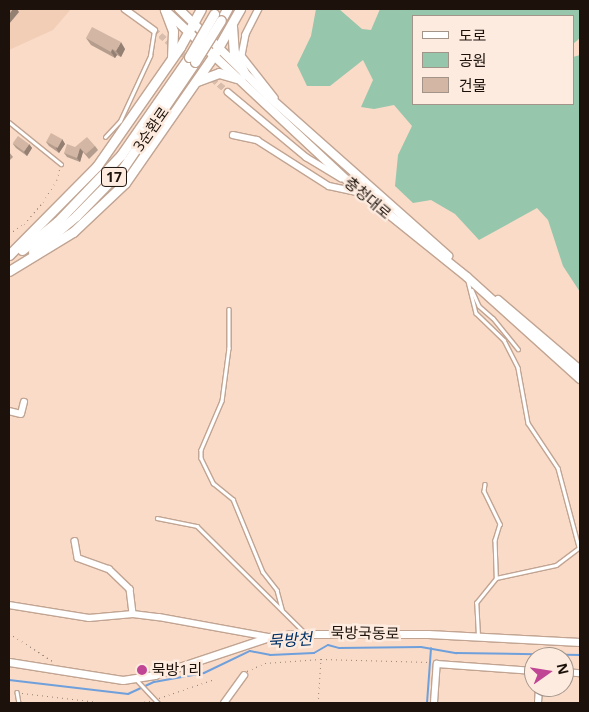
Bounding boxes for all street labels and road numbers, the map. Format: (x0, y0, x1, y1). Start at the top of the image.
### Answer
street label: 3순환로 (129, 103, 173, 155)
road number: 17 (100, 166, 128, 188)
street label: 충청대로 (341, 173, 395, 223)
street label: 묵방국동로 (330, 623, 400, 643)

